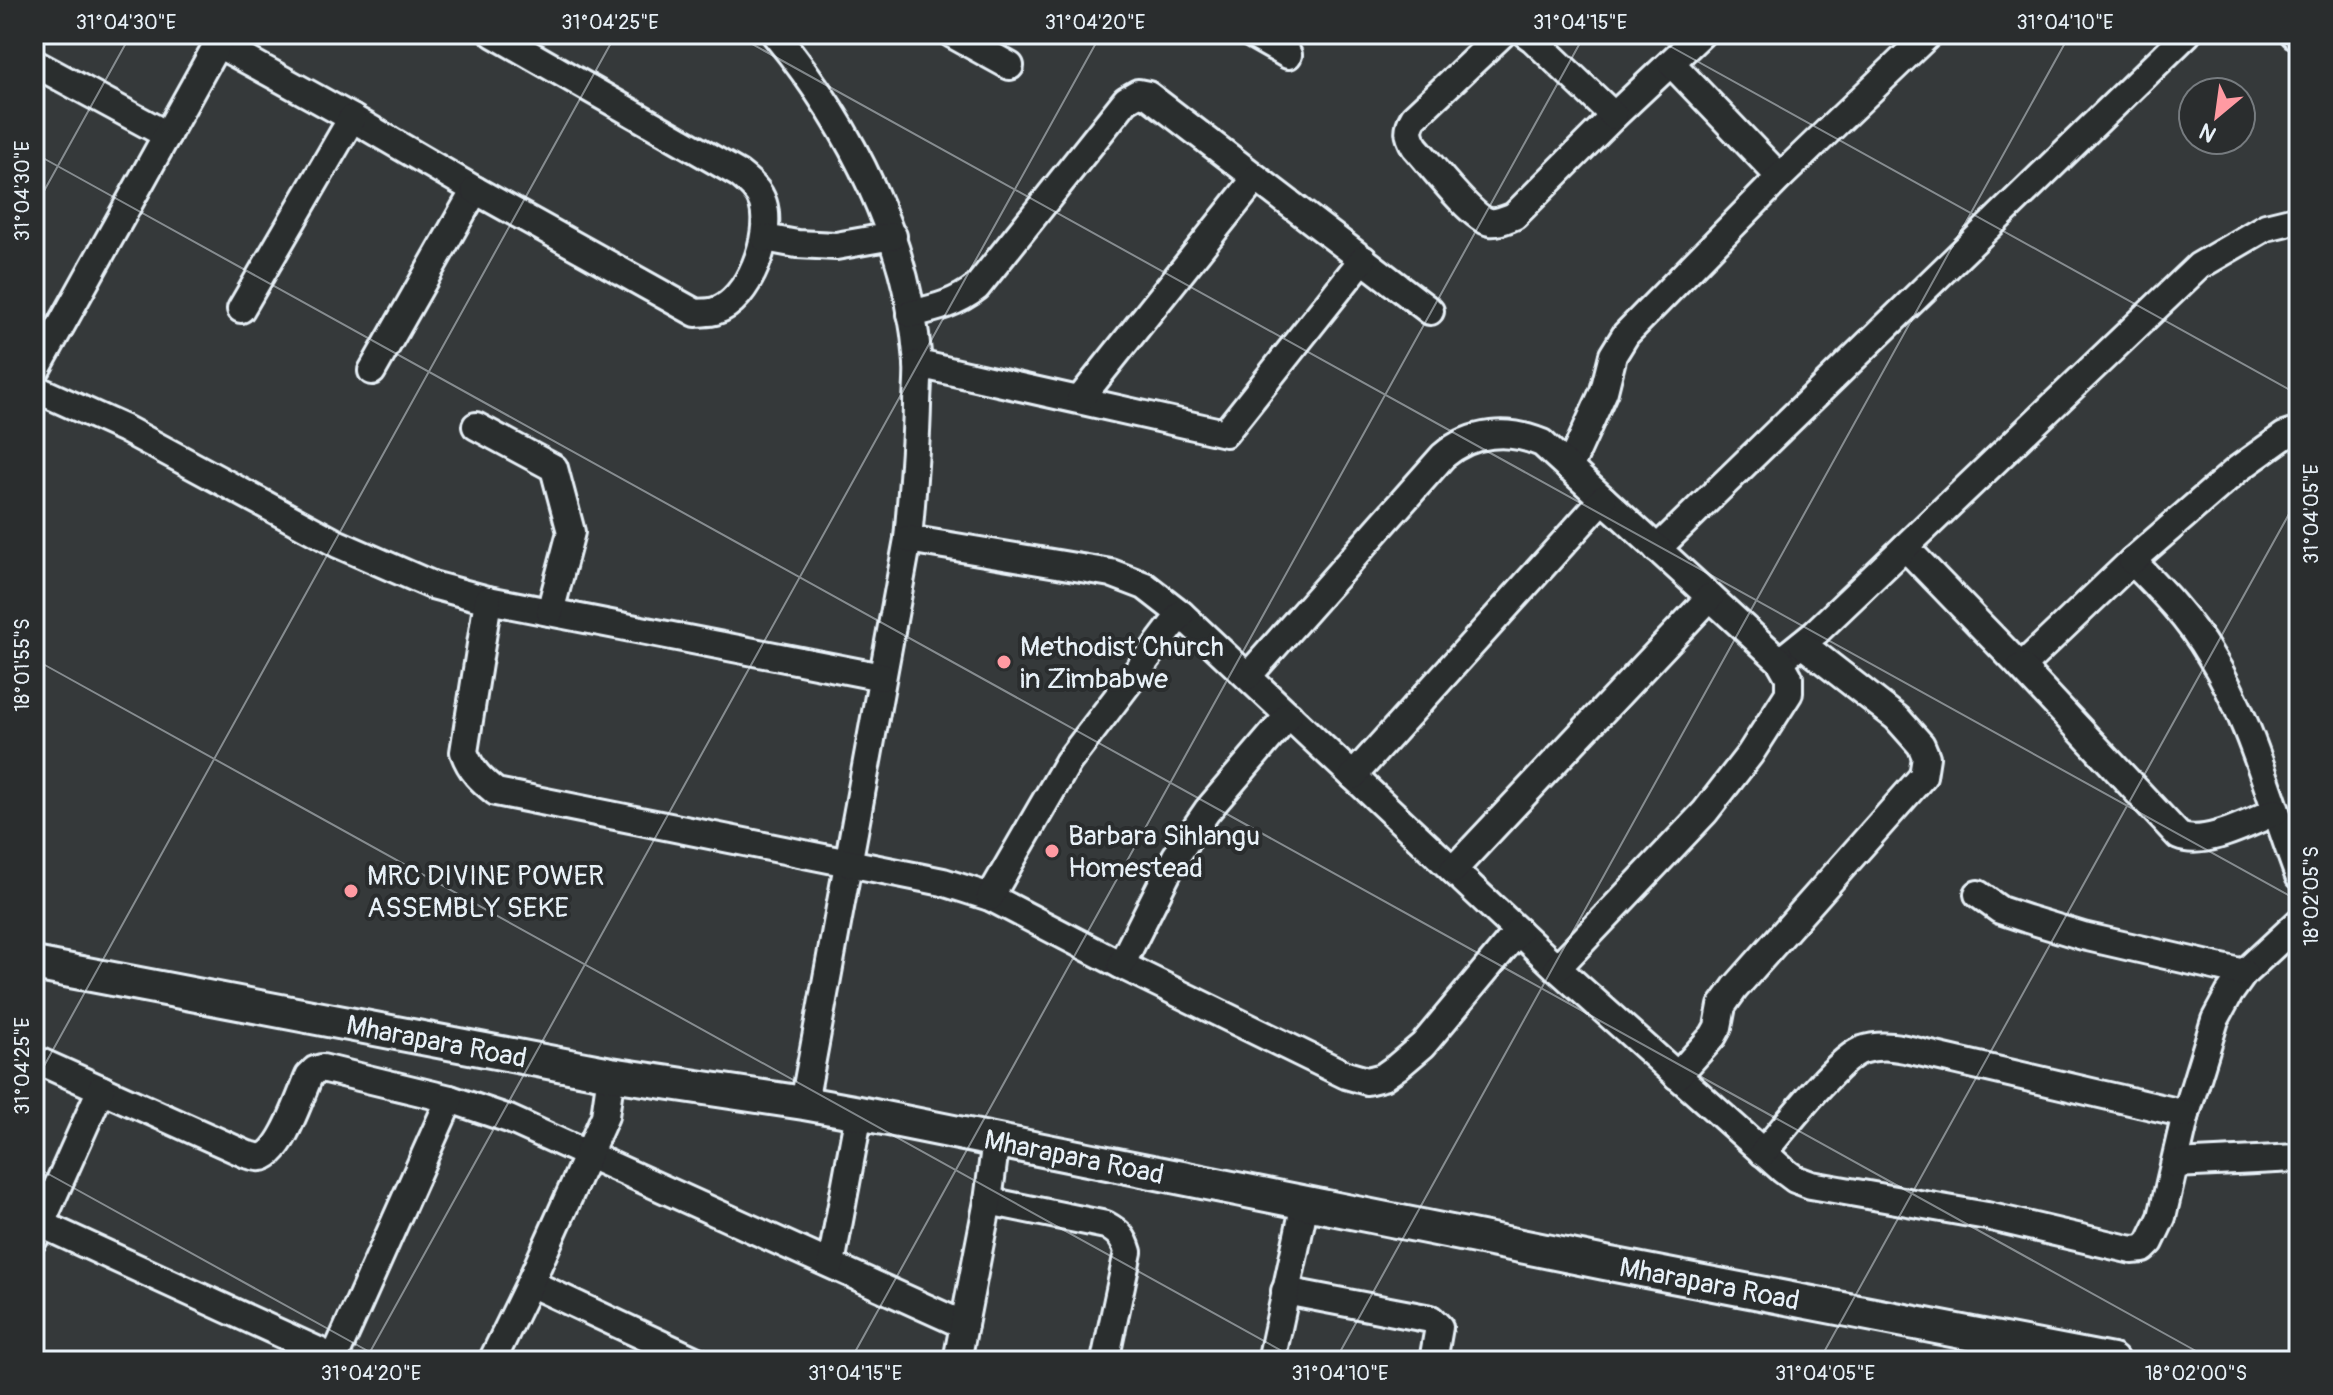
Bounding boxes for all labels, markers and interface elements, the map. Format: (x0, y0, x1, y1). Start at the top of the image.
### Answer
text: 31°04'30"E (76, 10, 176, 35)
text: 31°04'25"E (561, 10, 659, 35)
text: 31°04'20"E (1045, 10, 1145, 35)
text: 31°04'15"E (1533, 10, 1627, 35)
text: 31°04'10"E (2017, 10, 2113, 35)
north arrow (2177, 76, 2257, 156)
text: N (2194, 117, 2221, 148)
text: 31°04'30"E (10, 141, 35, 241)
text: 31°04'05"E (2299, 464, 2324, 564)
text: 18°01'55"S (10, 618, 35, 712)
place label: Methodist Church in Zimbabwe (1020, 630, 1224, 697)
marker: Methodist Church in Zimbabwe (995, 653, 1013, 671)
place label: Barbara Sihlangu Homestead (1068, 819, 1260, 886)
marker: Barbara Sihlangu Homestead (1043, 842, 1061, 860)
text: 18°02'05"S (2299, 846, 2324, 946)
place label: MRC DIVINE POWER ASSEMBLY SEKE (367, 859, 604, 926)
marker: MRC DIVINE POWER ASSEMBLY SEKE (342, 882, 360, 900)
street label: Mharapara Road (343, 1008, 530, 1077)
text: 31°04'25"E (10, 1017, 35, 1115)
street label: Mharapara Road (981, 1123, 1167, 1193)
street label: Mharapara Road (1616, 1250, 1802, 1319)
text: 31°04'20"E (321, 1361, 421, 1386)
text: 31°04'15"E (808, 1361, 902, 1386)
text: 31°04'10"E (1292, 1361, 1388, 1386)
text: 31°04'05"E (1775, 1361, 1875, 1386)
text: 18°02'00"S (2145, 1361, 2247, 1386)

